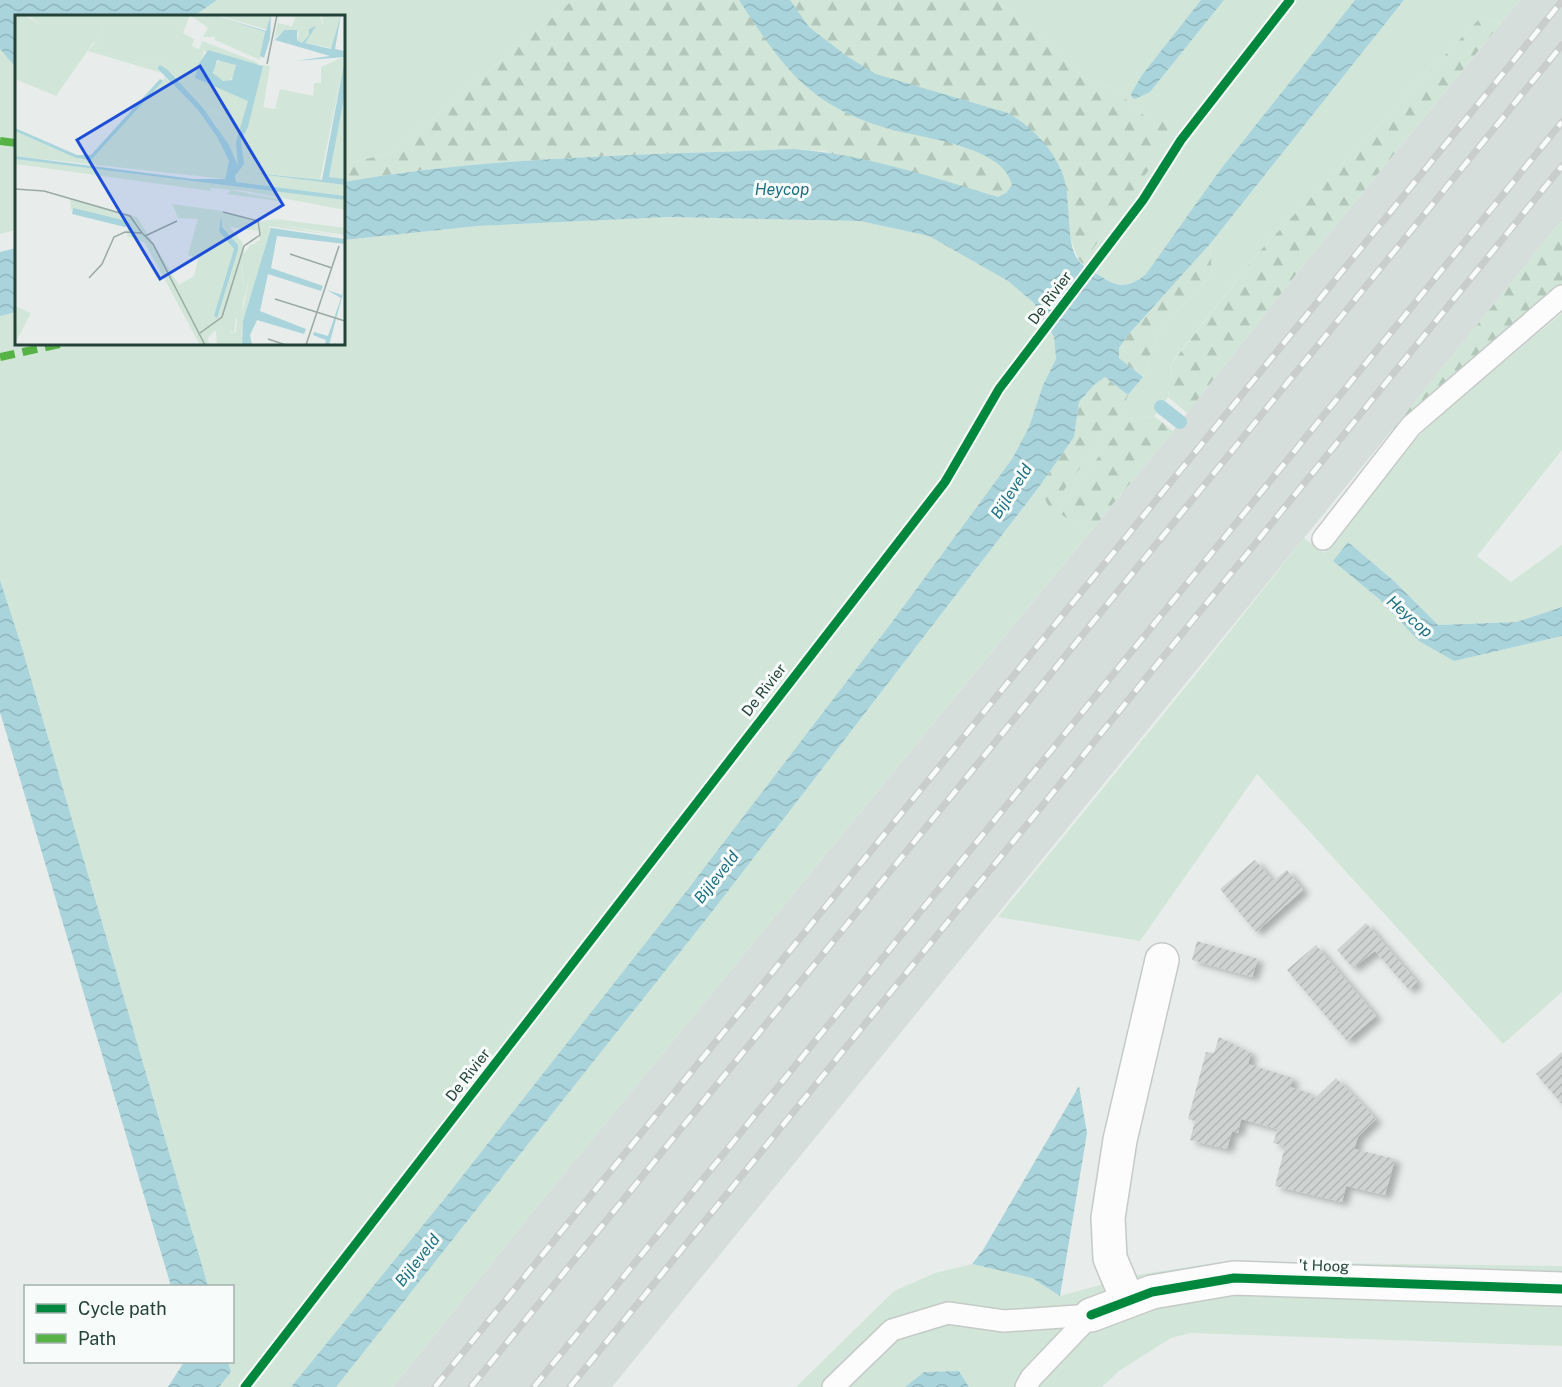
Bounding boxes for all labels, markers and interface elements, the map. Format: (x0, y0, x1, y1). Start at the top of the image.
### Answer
inset map (15, 15, 345, 345)
water label: Heycop (755, 180, 809, 199)
street label: De Rivier (1024, 268, 1075, 328)
water label: Bijleveld (987, 460, 1036, 522)
water label: Heycop (1383, 591, 1436, 641)
street label: De Rivier (738, 660, 789, 719)
water label: Bijleveld (690, 847, 743, 907)
street label: De Rivier (442, 1045, 493, 1104)
water label: Bijleveld (391, 1230, 444, 1290)
street label: 't Hoog (1298, 1256, 1350, 1275)
legend (24, 1285, 234, 1363)
text: Cycle path (78, 1298, 167, 1319)
text: Path (78, 1328, 116, 1349)

